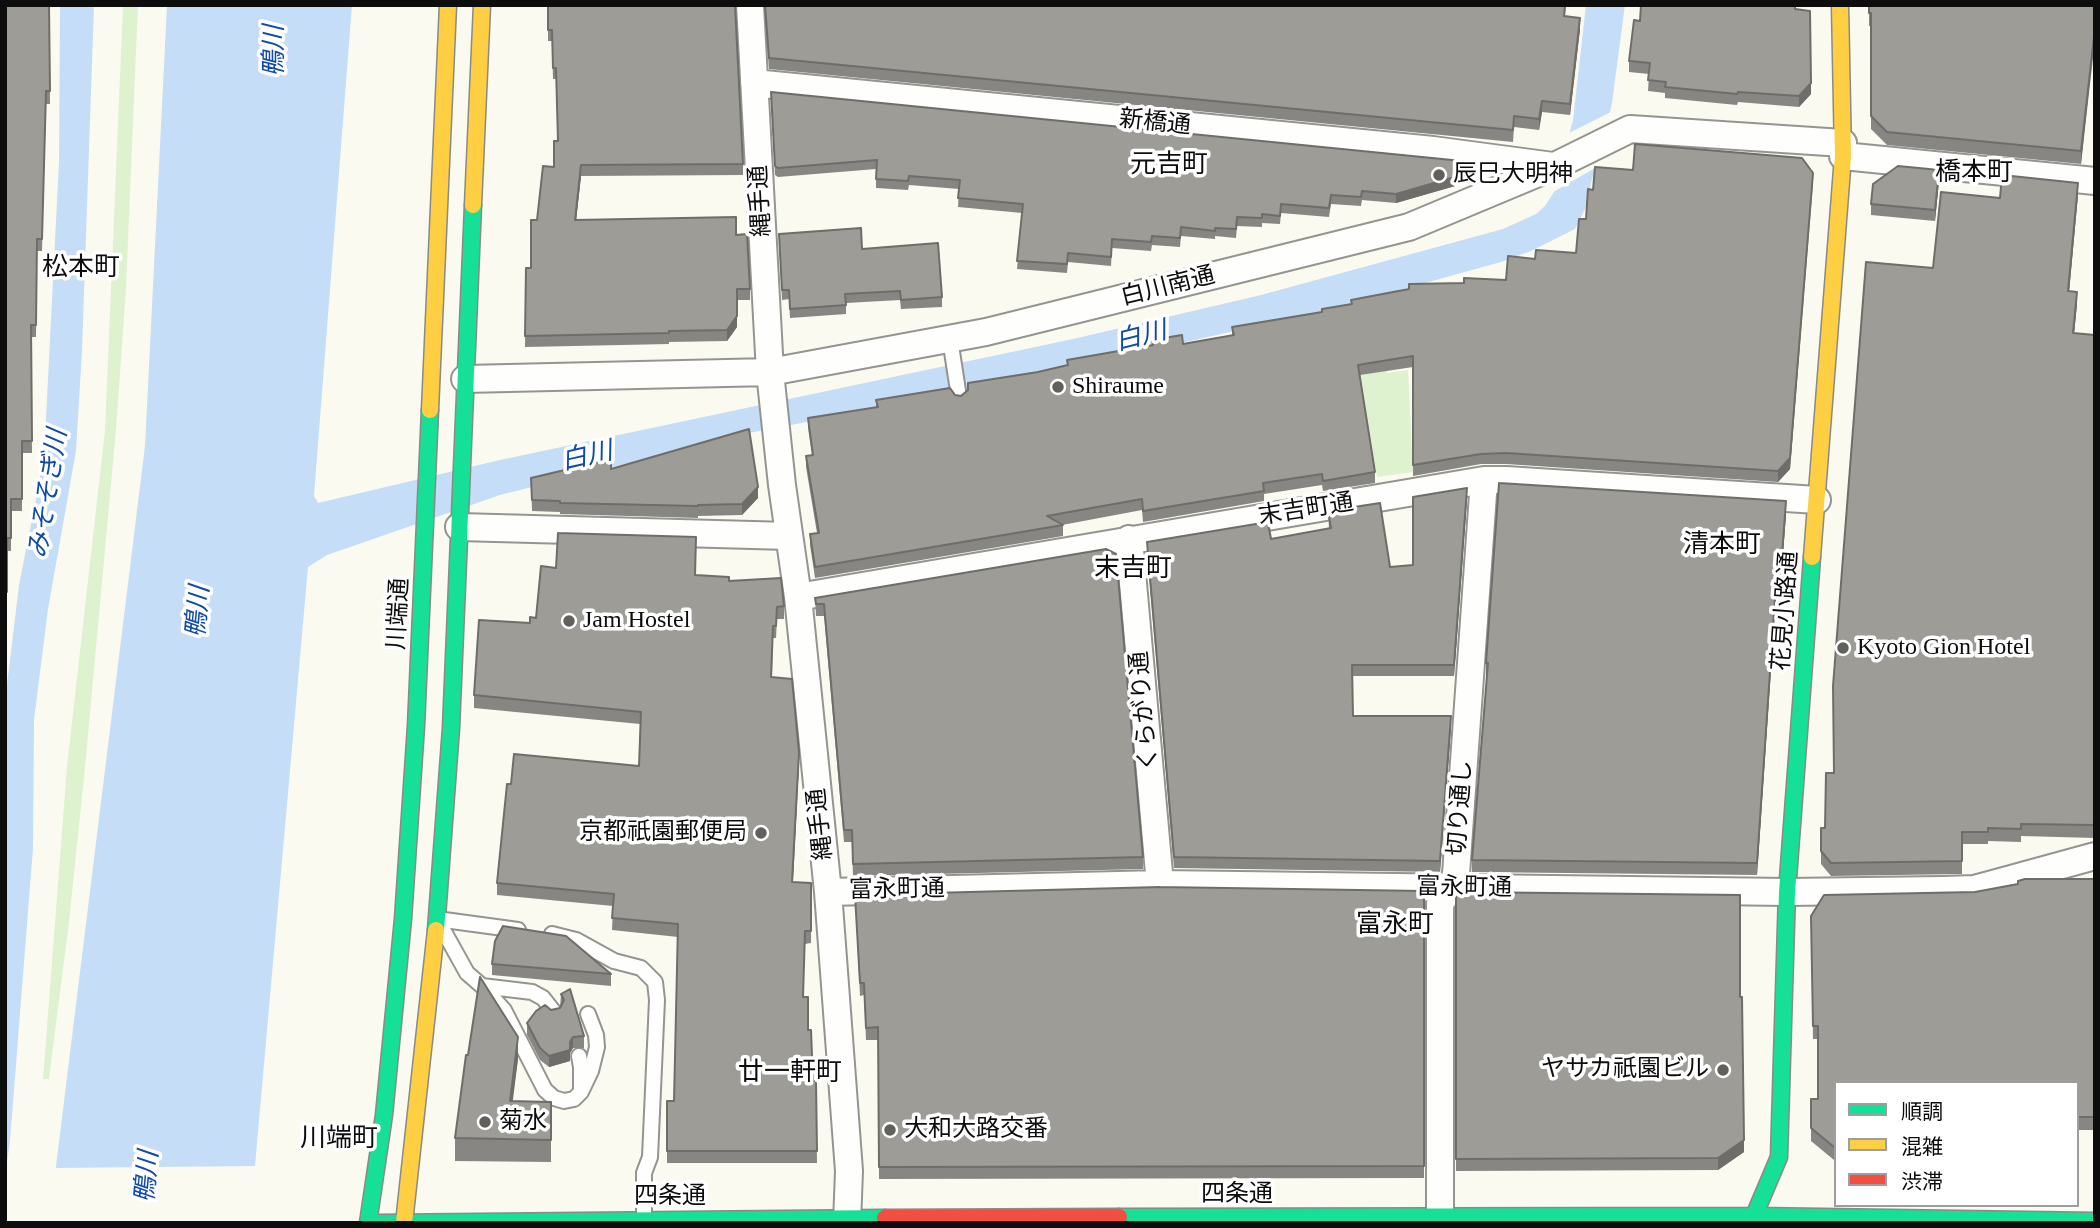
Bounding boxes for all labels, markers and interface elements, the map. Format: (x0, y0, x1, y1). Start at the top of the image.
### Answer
water label: 鴨川 (259, 25, 291, 77)
street label: 新橋通 (1118, 105, 1192, 141)
district label: 元吉町 (1130, 149, 1208, 181)
district label: 橋本町 (1935, 157, 2013, 189)
place label: 辰巳大明神 (1453, 161, 1573, 189)
street label: 縄手通 (745, 164, 777, 238)
marker: 辰巳大明神 (1431, 167, 1447, 183)
district label: 松本町 (42, 252, 120, 284)
street label: 白川南通 (1118, 261, 1218, 313)
water label: 白川 (1112, 316, 1170, 358)
place label: Shiraume (1072, 373, 1164, 401)
marker: Shiraume (1050, 379, 1066, 395)
water label: みそそぎ川 (23, 427, 75, 561)
water label: 白川 (558, 436, 616, 478)
street label: 末吉町通 (1256, 488, 1356, 532)
district label: 清本町 (1683, 529, 1761, 561)
street label: 花見小路通 (1767, 550, 1805, 672)
district label: 末吉町 (1094, 553, 1172, 585)
street label: 川端通 (383, 577, 415, 651)
water label: 鴨川 (181, 585, 217, 639)
place label: Jam Hostel (583, 607, 690, 635)
marker: Jam Hostel (561, 613, 577, 629)
place label: Kyoto Gion Hotel (1857, 634, 2030, 662)
marker: Kyoto Gion Hotel (1835, 640, 1851, 656)
street label: くらがり通 (1125, 650, 1165, 772)
street label: 切り通し (1443, 759, 1479, 857)
street label: 縄手通 (803, 787, 839, 861)
place label: 京都祇園郵便局 (579, 819, 747, 847)
marker: 京都祇園郵便局 (753, 825, 769, 841)
street label: 富永町通 (1416, 873, 1512, 903)
street label: 富永町通 (849, 875, 945, 905)
district label: 富永町 (1356, 909, 1434, 941)
place label: ヤサカ祇園ビル (1541, 1056, 1709, 1084)
district label: 廿一軒町 (738, 1057, 842, 1089)
marker: ヤサカ祇園ビル (1715, 1062, 1731, 1078)
legend (1834, 1081, 2079, 1207)
text: 順調 (1901, 1100, 1943, 1124)
place label: 菊水 (499, 1108, 547, 1136)
marker: 菊水 (477, 1114, 493, 1130)
place label: 大和大路交番 (904, 1116, 1048, 1144)
marker: 大和大路交番 (882, 1122, 898, 1138)
district label: 川端町 (300, 1123, 378, 1155)
text: 混雑 (1901, 1135, 1943, 1159)
water label: 鴨川 (130, 1150, 166, 1204)
text: 渋滞 (1901, 1170, 1943, 1194)
street label: 四条通 (1201, 1181, 1273, 1209)
street label: 四条通 (634, 1183, 706, 1211)

